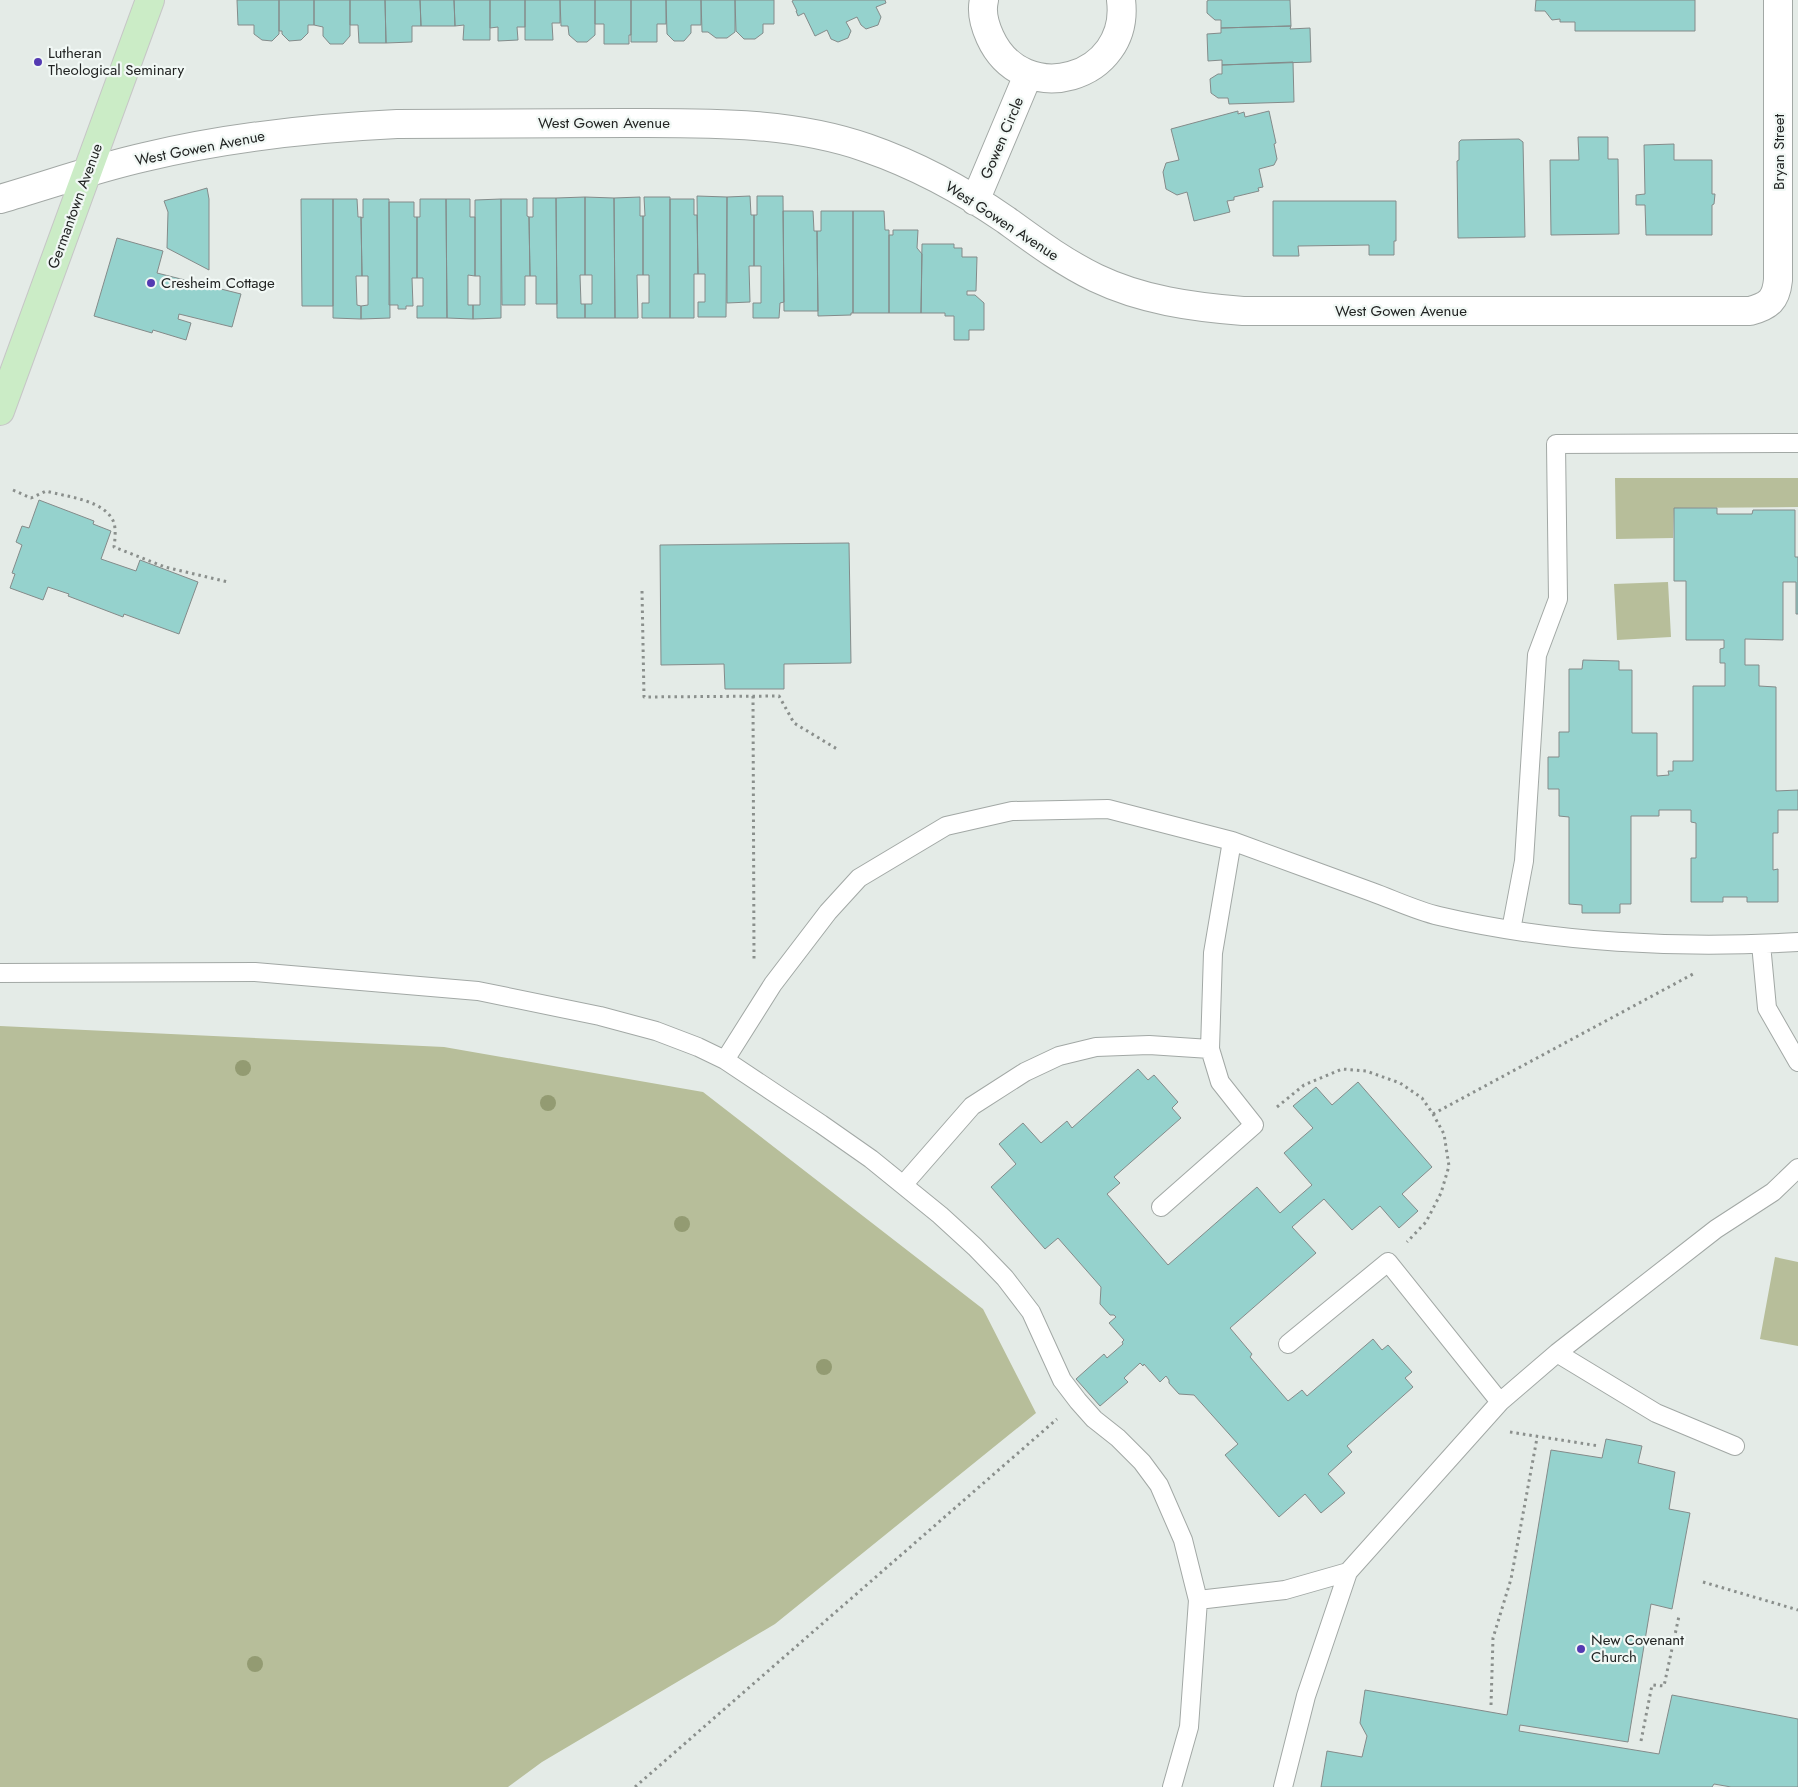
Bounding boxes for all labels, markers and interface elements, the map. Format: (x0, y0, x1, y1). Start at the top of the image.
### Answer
place label: Lutheran Theological Seminary (48, 42, 184, 81)
marker: Lutheran Theological Seminary (32, 56, 44, 68)
street label: Gowen Circle (975, 93, 1029, 182)
street label: West Gowen Avenue (538, 112, 670, 134)
street label: Bryan Street (1768, 114, 1790, 190)
street label: West Gowen Avenue (133, 125, 267, 171)
street label: Germantown Avenue (42, 140, 108, 272)
street label: West Gowen Avenue (941, 176, 1064, 266)
place label: Cresheim Cottage (161, 272, 275, 294)
marker: Cresheim Cottage (145, 277, 157, 289)
street label: West Gowen Avenue (1335, 300, 1467, 322)
place label: New Covenant Church (1591, 1629, 1684, 1668)
marker: New Covenant Church (1575, 1643, 1587, 1655)

